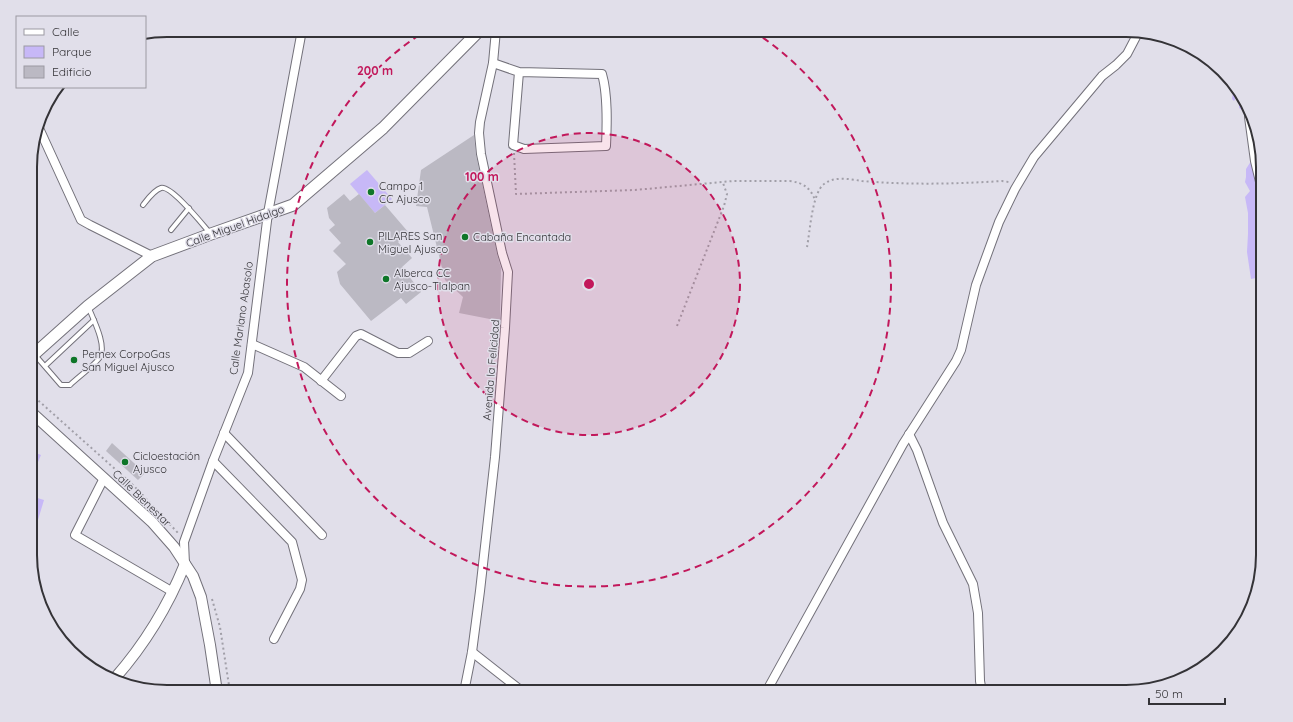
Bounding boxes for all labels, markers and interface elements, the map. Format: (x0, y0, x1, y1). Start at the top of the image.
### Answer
legend (16, 16, 146, 88)
text: Calle (52, 24, 80, 39)
text: Parque (52, 44, 92, 59)
text: 200 m (357, 63, 393, 78)
text: Edificio (52, 64, 92, 79)
text: 100 m (465, 169, 499, 184)
place label: Campo 1 CC Ajusco (379, 179, 431, 206)
marker: Campo 1 CC Ajusco (366, 187, 376, 197)
street label: Calle Miguel Hidalgo (184, 202, 286, 250)
place label: PILARES San Miguel Ajusco (378, 229, 448, 256)
place label: Cabaña Encantada (473, 230, 571, 244)
marker: Cabaña Encantada (460, 232, 470, 242)
marker: PILARES San Miguel Ajusco (365, 237, 375, 247)
street label: Calle Mariano Abasolo (226, 260, 256, 376)
place label: Alberca CC Ajusco-Tlalpan (394, 266, 470, 293)
marker: Alberca CC Ajusco-Tlalpan (381, 274, 391, 284)
centre of rings (582, 277, 596, 291)
street label: Avenida la Felicidad (480, 319, 502, 421)
place label: Pemex CorpoGas San Miguel Ajusco (82, 347, 175, 374)
marker: Pemex CorpoGas San Miguel Ajusco (69, 355, 79, 365)
place label: Cicloestación Ajusco (133, 449, 200, 476)
marker: Cicloestación Ajusco (120, 457, 130, 467)
street label: Calle Bienestar (110, 467, 175, 530)
scale bar (1149, 680, 1225, 706)
text: 50 m (1155, 686, 1183, 701)

